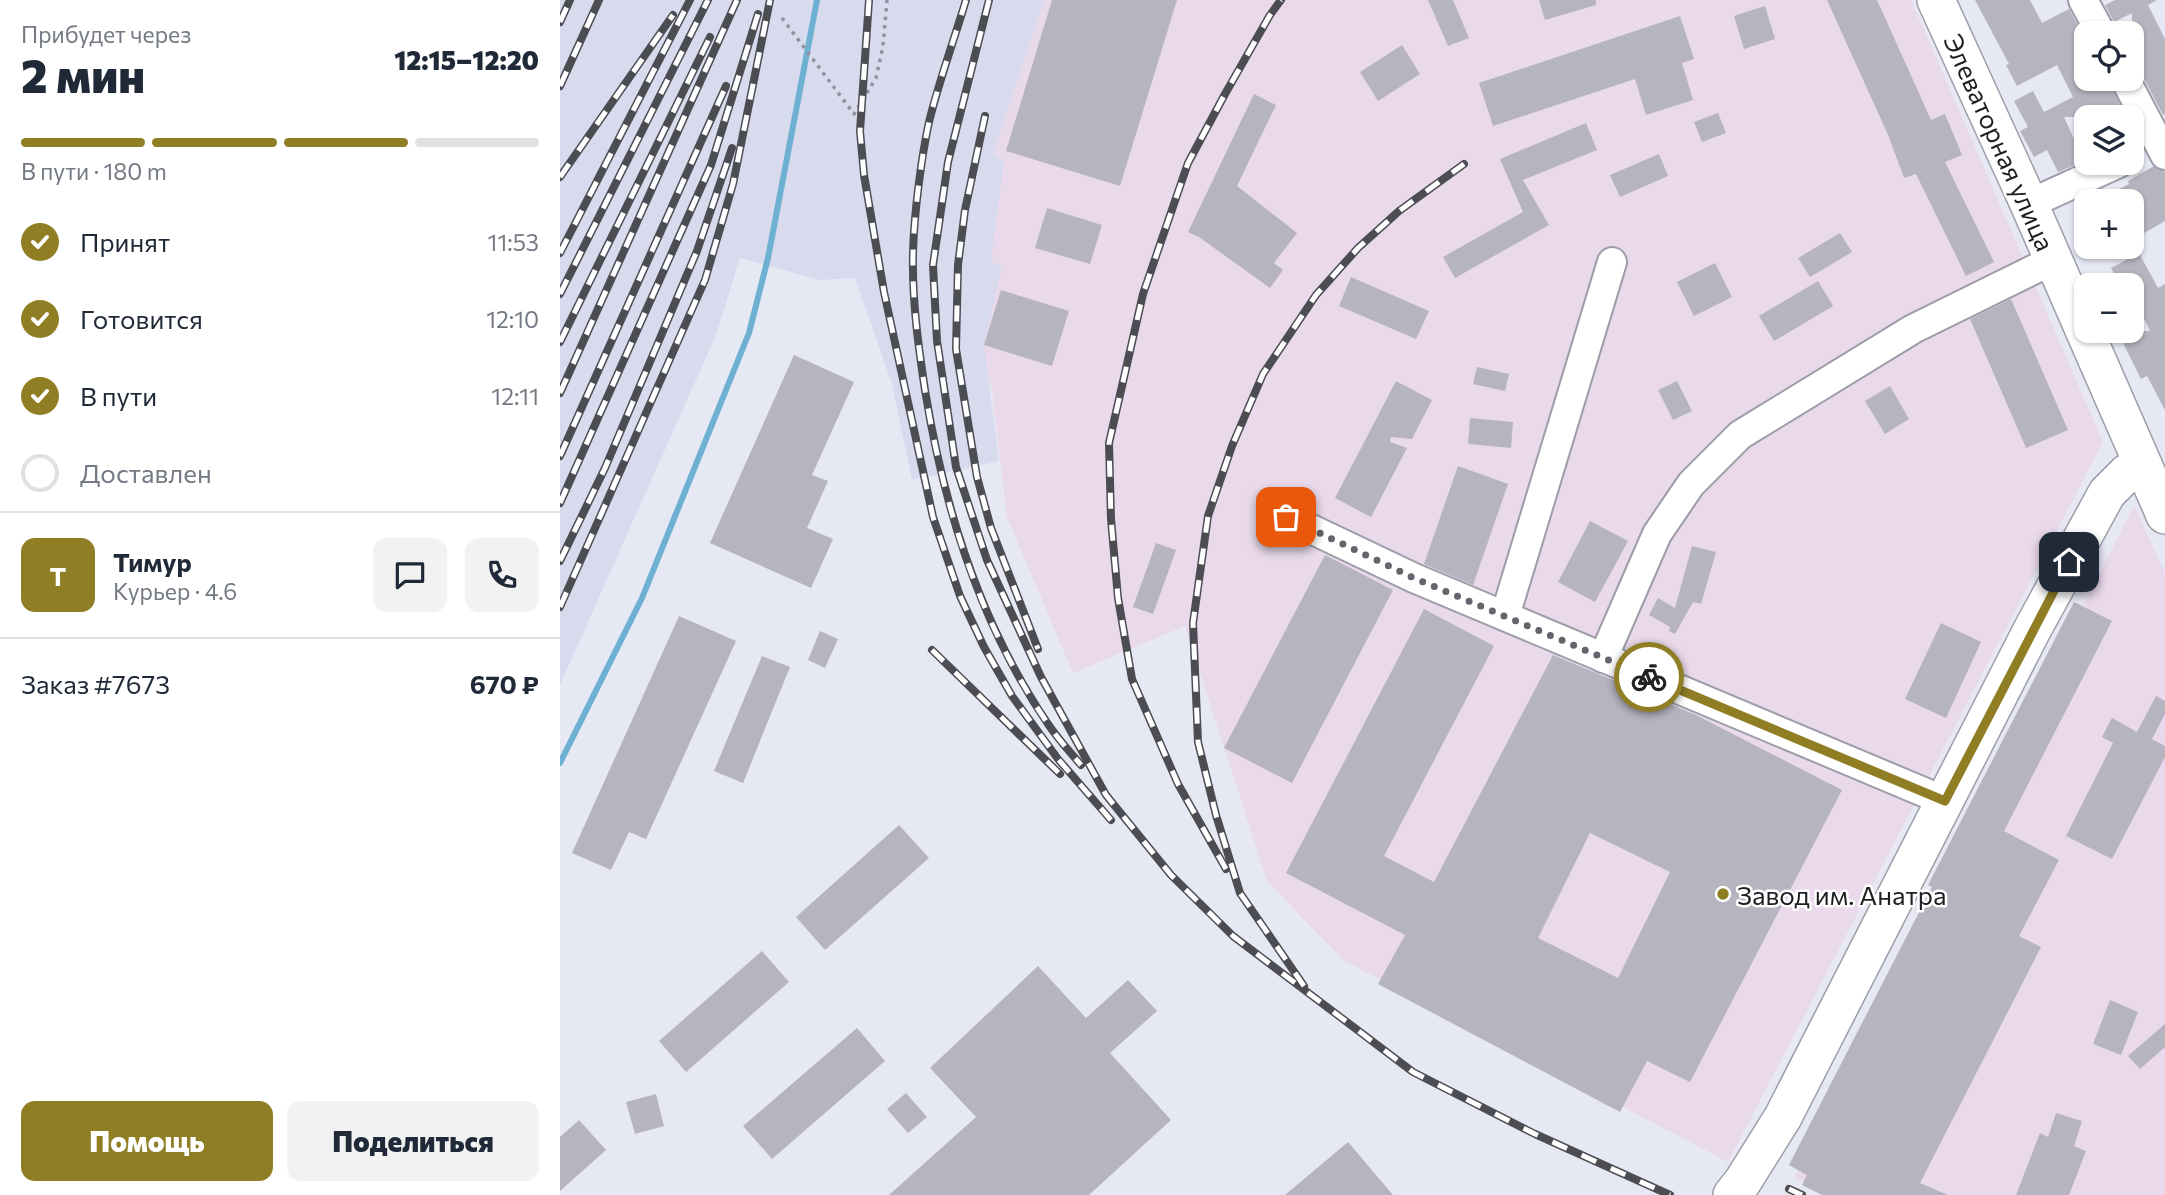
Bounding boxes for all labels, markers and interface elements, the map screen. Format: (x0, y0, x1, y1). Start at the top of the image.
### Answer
text: Прибудет через (21, 20, 191, 48)
map controls (2074, 21, 2144, 343)
button: locate (2074, 21, 2144, 91)
street label: Элеваторная улица (1938, 29, 2062, 255)
text: 12:15–12:20 (394, 44, 539, 75)
text: 2 мин (21, 46, 145, 102)
button: layers (2074, 105, 2144, 175)
text: В пути · 180 m (21, 157, 167, 185)
button: + (2074, 189, 2144, 259)
icon: check (21, 223, 59, 261)
text: Принят (80, 226, 170, 257)
text: 11:53 (488, 228, 539, 256)
button: − (2074, 273, 2144, 343)
icon: check (21, 300, 59, 338)
text: Готовится (80, 303, 203, 334)
text: 12:10 (486, 305, 539, 333)
icon: check (21, 377, 59, 415)
text: В пути (80, 380, 157, 411)
text: 12:11 (491, 382, 539, 410)
text: Доставлен (80, 457, 212, 488)
pin (1256, 487, 1316, 547)
icon: bag (1267, 498, 1305, 536)
pin (2039, 532, 2099, 592)
button: chat (373, 538, 447, 612)
button: phone (465, 538, 539, 612)
icon: home (2050, 543, 2088, 581)
text: Тимур (113, 546, 192, 577)
text: Т (50, 560, 66, 591)
text: Курьер · 4.6 (113, 577, 237, 605)
courier (1614, 642, 1684, 712)
icon: bike (1630, 658, 1668, 696)
text: Заказ #7673 (21, 668, 170, 699)
text: 670 ₽ (470, 668, 539, 699)
place label: Завод им. Анатра (1737, 879, 1946, 910)
marker: Завод им. Анатра (1715, 886, 1731, 902)
button: Помощь (21, 1101, 273, 1181)
button: Поделиться (287, 1101, 539, 1181)

